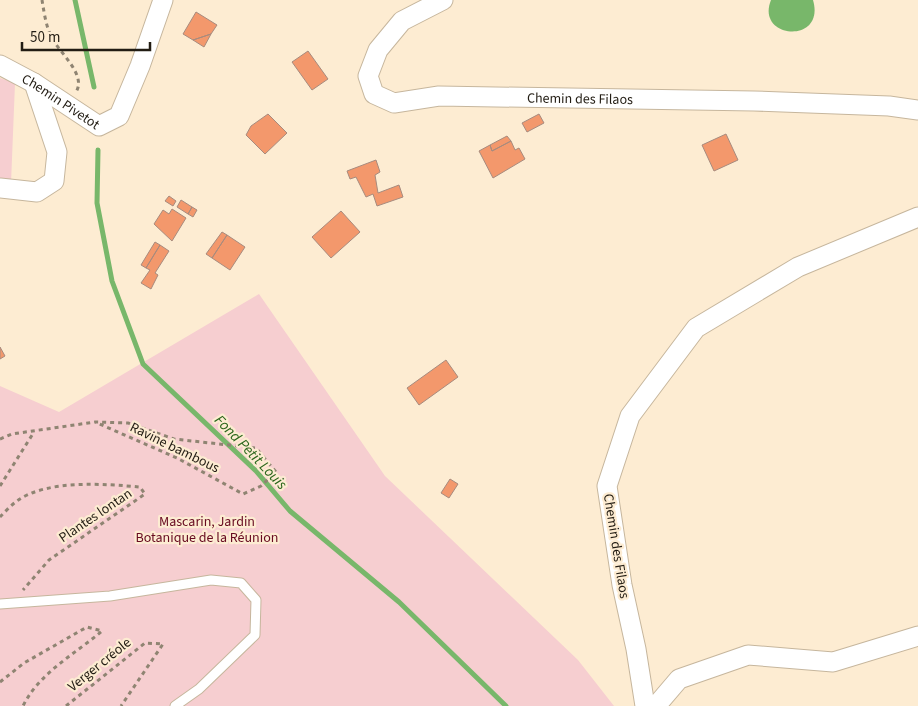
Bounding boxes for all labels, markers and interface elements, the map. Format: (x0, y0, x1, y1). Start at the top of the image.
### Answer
scale bar (22, 20, 150, 52)
text: 50 m (30, 27, 60, 48)
street label: Chemin Pivetot (18, 69, 104, 135)
street label: Chemin des Filaos (527, 88, 633, 110)
water label: Fond Petit Louis (210, 410, 292, 494)
street label: Ravine bambous (126, 418, 223, 478)
street label: Plantes lontan (55, 484, 136, 548)
street label: Chemin des Filaos (598, 492, 634, 600)
park label: Mascarin, Jardin Botanique de la Réunion (136, 512, 278, 548)
street label: Verger créole (64, 633, 136, 697)

